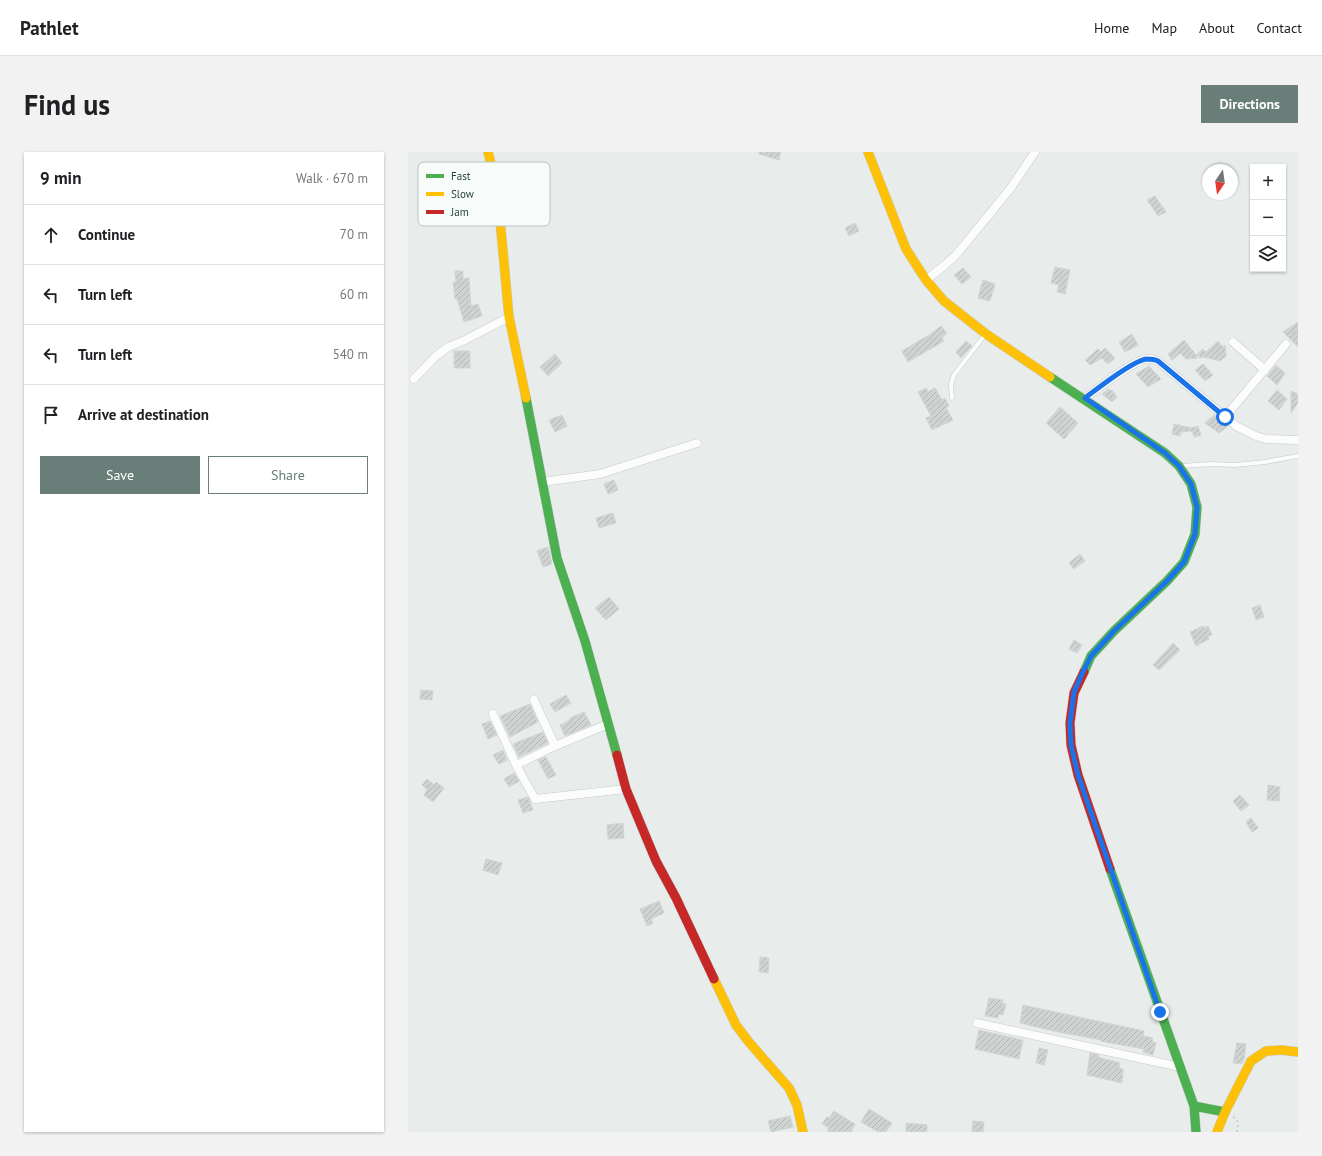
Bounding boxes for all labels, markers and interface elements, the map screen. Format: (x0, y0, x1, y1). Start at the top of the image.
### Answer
text: Pathlet (20, 16, 79, 40)
text: Home (1094, 19, 1129, 37)
text: Map (1151, 19, 1177, 37)
text: About (1199, 19, 1235, 37)
text: Contact (1257, 19, 1302, 37)
button: Directions (1201, 85, 1298, 123)
text: Find us (24, 86, 110, 123)
legend (418, 162, 550, 226)
north arrow (1202, 164, 1238, 200)
map controls (1250, 164, 1286, 272)
button: + (1250, 164, 1286, 200)
text: 9 min (40, 167, 81, 189)
text: Fast (451, 169, 471, 183)
text: Walk · 670 m (296, 170, 368, 187)
text: Slow (451, 187, 474, 201)
button: − (1250, 200, 1286, 236)
text: Jam (450, 205, 469, 219)
icon: ahead (40, 224, 62, 246)
text: Continue (78, 225, 135, 244)
text: 70 m (340, 226, 368, 243)
button: layers (1250, 236, 1286, 272)
icon: left (40, 284, 62, 306)
text: Turn left (78, 285, 132, 304)
text: 60 m (340, 286, 368, 303)
icon: left (40, 344, 62, 366)
text: Turn left (78, 345, 132, 364)
text: 540 m (333, 346, 368, 363)
icon: arrive (40, 404, 62, 426)
text: Arrive at destination (78, 405, 209, 424)
route start (1216, 408, 1234, 426)
button: Save (40, 456, 200, 494)
button: Share (208, 456, 368, 494)
route end (1151, 1003, 1169, 1021)

